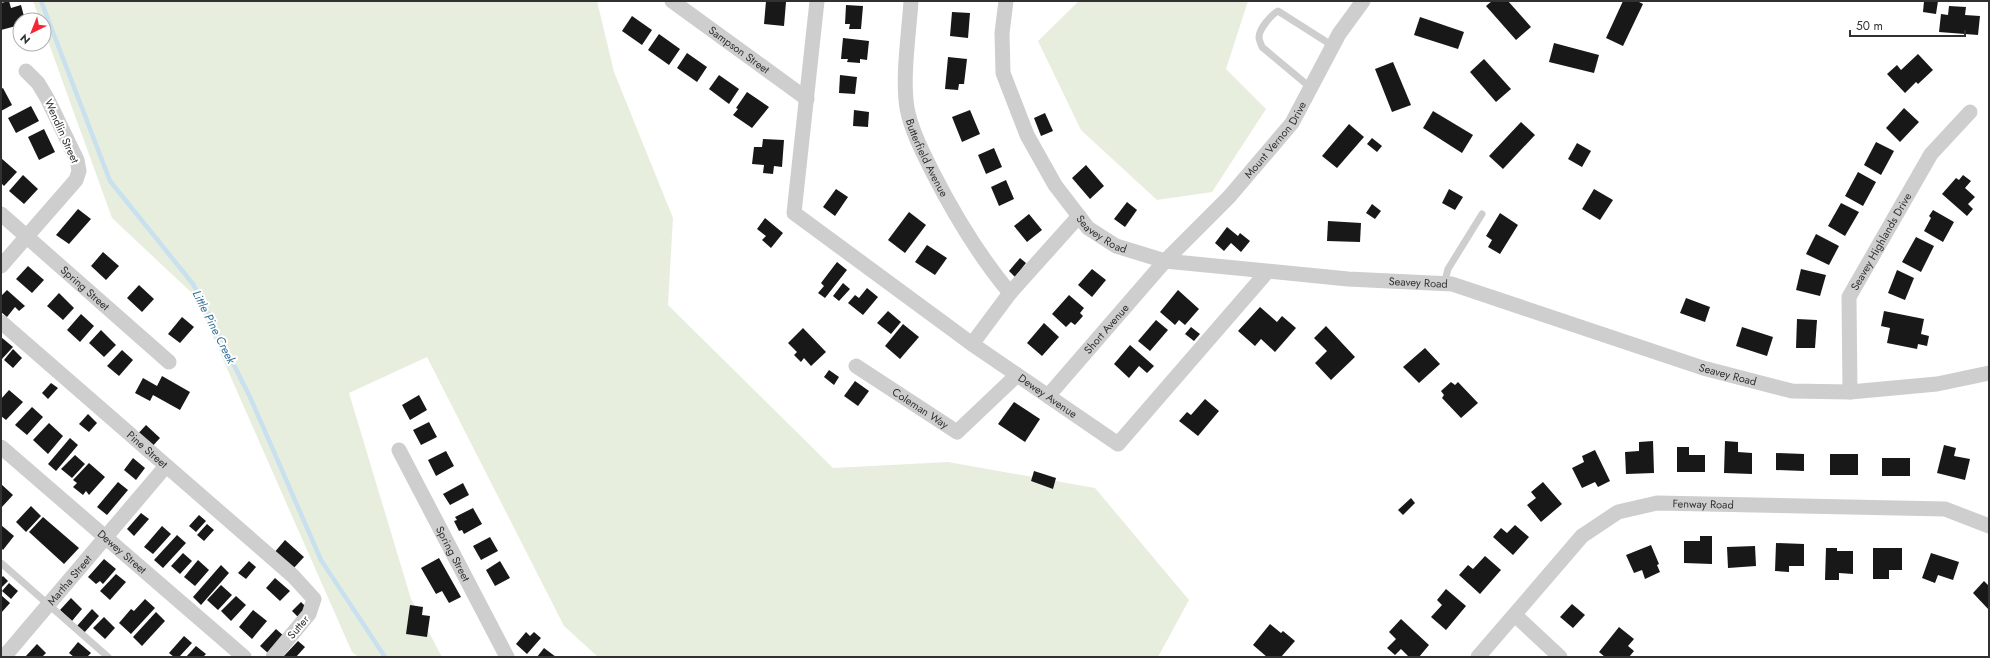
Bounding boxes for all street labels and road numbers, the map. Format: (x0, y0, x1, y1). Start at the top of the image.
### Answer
street label: Sampson Street (705, 22, 773, 78)
street label: Wendlin Street (41, 96, 83, 166)
street label: Mount Vernon Drive (1240, 98, 1310, 182)
street label: Butterfield Avenue (902, 117, 952, 200)
street label: Seavey Highlands Drive (1846, 189, 1915, 293)
street label: Seavey Road (1073, 211, 1129, 257)
street label: Spring Street (57, 262, 113, 314)
street label: Seavey Road (1388, 273, 1448, 292)
street label: Short Avenue (1080, 300, 1133, 357)
street label: Seavey Road (1697, 359, 1758, 390)
street label: Dewey Avenue (1015, 370, 1081, 422)
street label: Coleman Way (889, 384, 952, 433)
street label: Pine Street (123, 427, 172, 472)
street label: Fenway Road (1672, 495, 1734, 513)
street label: Spring Street (432, 523, 474, 585)
street label: Dewey Street (94, 526, 150, 578)
street label: Martha Street (43, 551, 95, 609)
street label: Sutter (283, 612, 313, 642)

